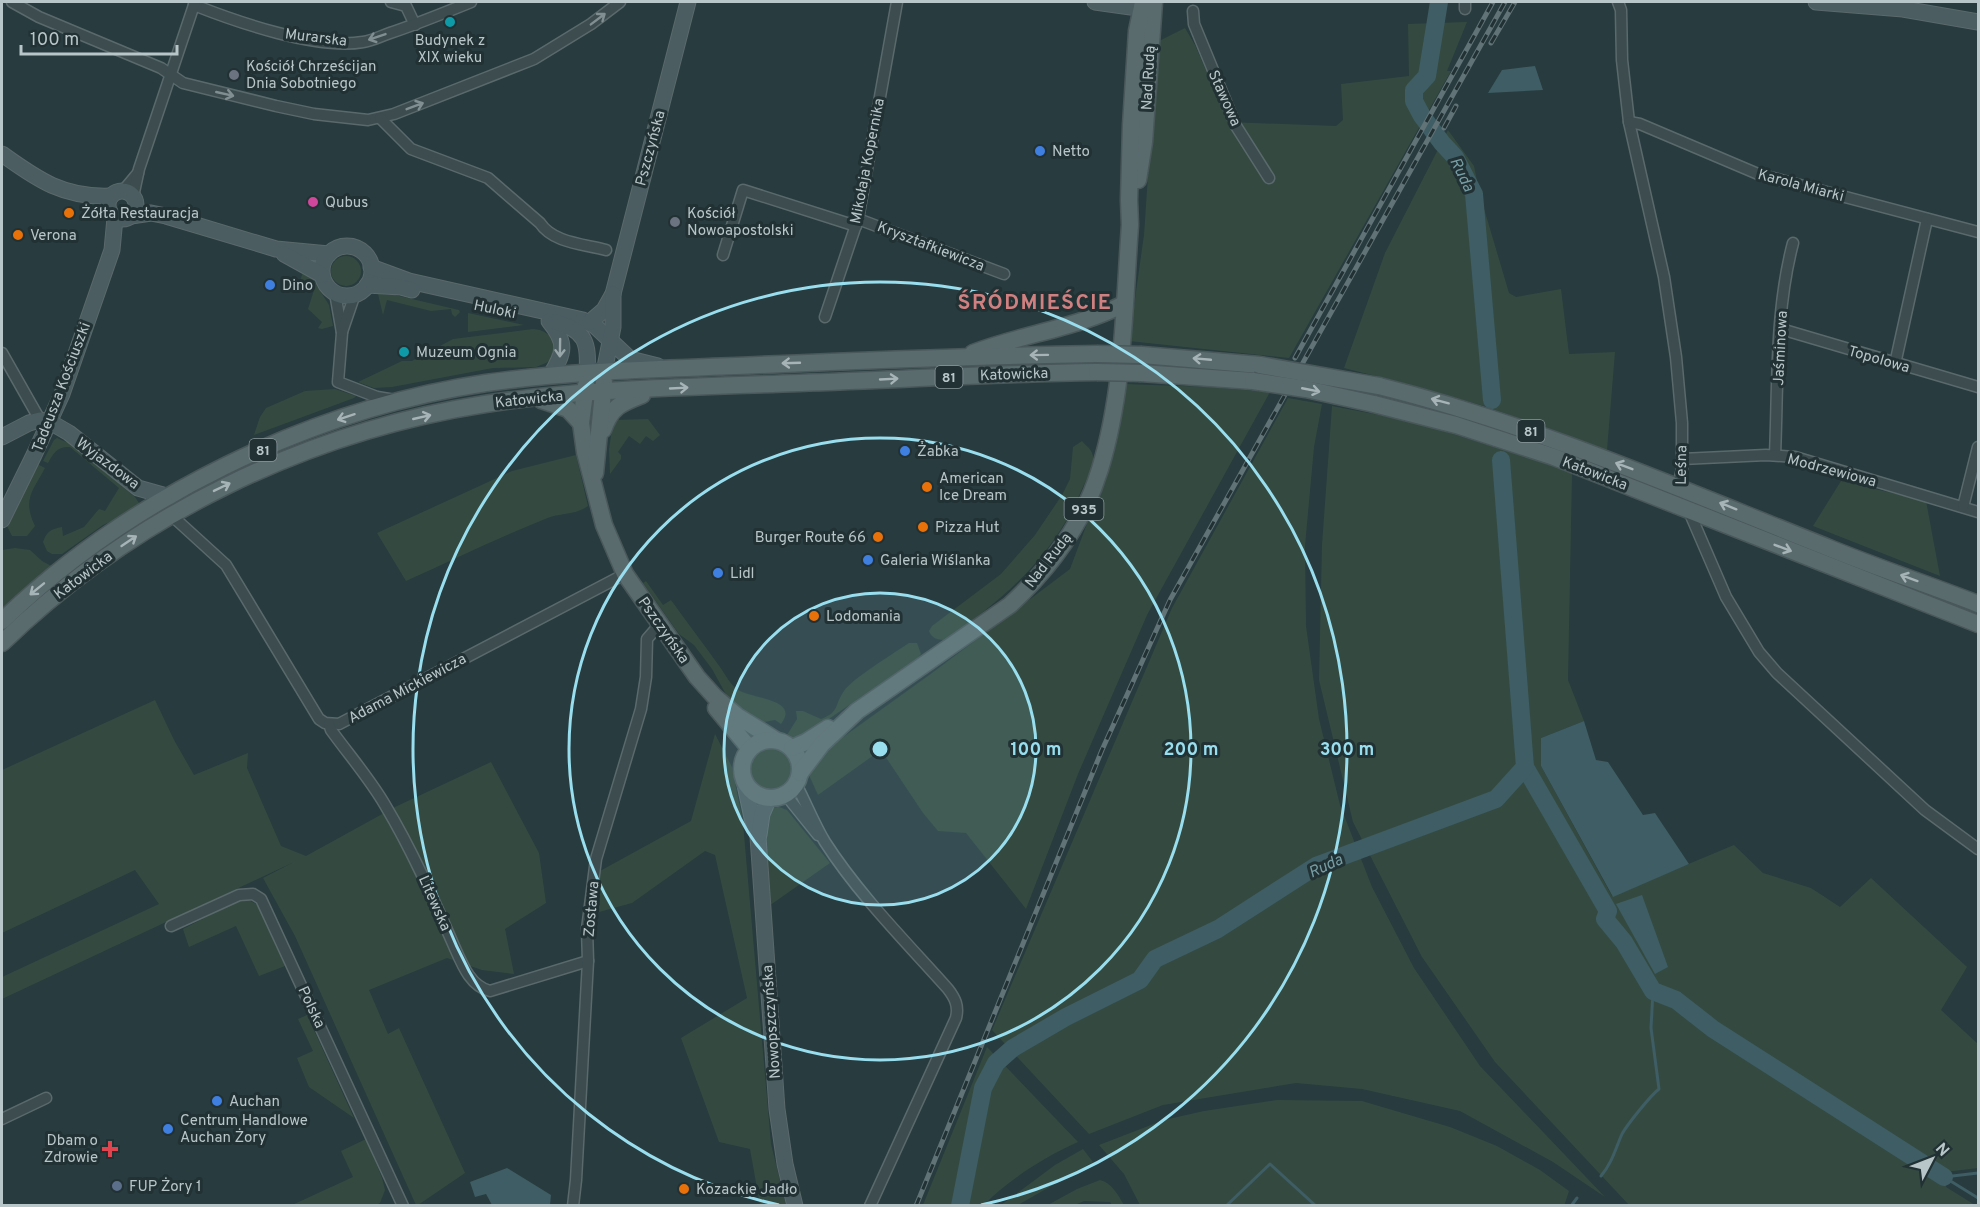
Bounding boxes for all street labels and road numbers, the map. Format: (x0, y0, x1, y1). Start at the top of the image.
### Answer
street label: Murarska (284, 25, 348, 52)
street label: Nad Rudą (1138, 45, 1161, 111)
street label: Stawowa (1203, 68, 1244, 130)
street label: Mikołaja Kopernika (847, 97, 890, 226)
street label: Pszczyńska (632, 109, 671, 188)
street label: Karola Miarki (1755, 166, 1846, 207)
street label: Krysztafkiewicza (874, 218, 987, 277)
street label: Huloki (472, 297, 518, 324)
street label: Jaśminowa (1770, 310, 1793, 386)
street label: Tadeusza Kościuszki (29, 320, 96, 455)
street label: Topolowa (1846, 343, 1912, 378)
street label: Katowicka (979, 365, 1049, 386)
road number: 81 (936, 366, 962, 388)
street label: Katowicka (494, 387, 564, 414)
road number: 81 (1518, 420, 1544, 442)
street label: Wyjazdowa (72, 434, 143, 494)
road number: 81 (250, 439, 276, 461)
street label: Leśna (1673, 445, 1692, 485)
street label: Modrzewiowa (1785, 450, 1878, 492)
street label: Katowicka (1559, 453, 1630, 496)
road number: 935 (1064, 498, 1104, 520)
street label: Nad Rudą (1022, 530, 1077, 592)
street label: Katowicka (51, 548, 117, 604)
street label: Pszczyńska (633, 594, 693, 668)
street label: Adama Mickiewicza (345, 650, 470, 729)
street label: Litewska (413, 873, 454, 934)
street label: Zostawa (581, 880, 604, 938)
street label: Nowopszczyńska (759, 964, 786, 1079)
street label: Polska (293, 984, 329, 1032)

